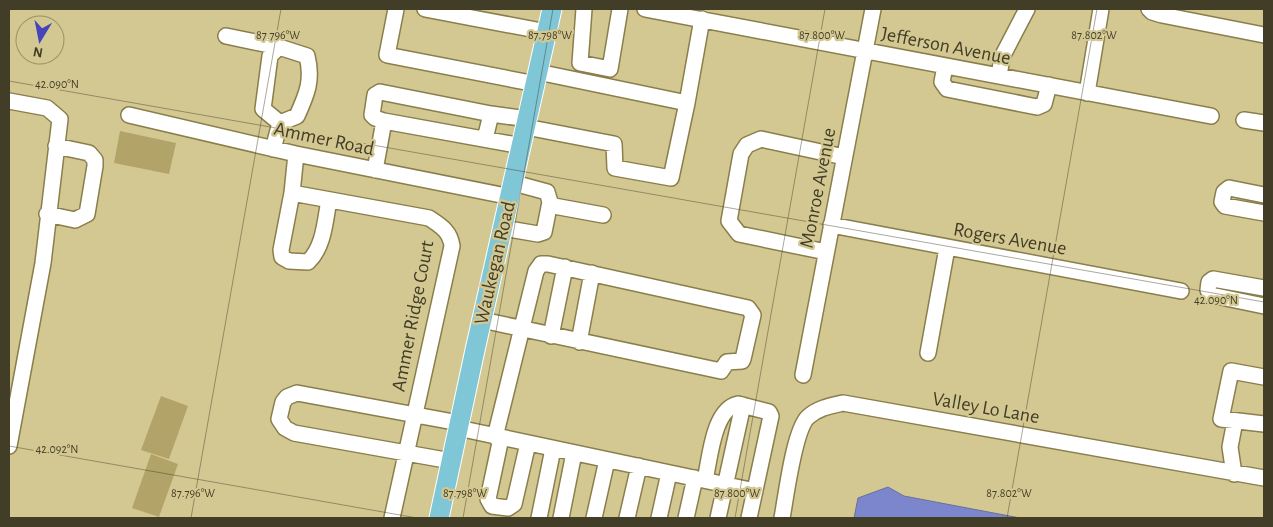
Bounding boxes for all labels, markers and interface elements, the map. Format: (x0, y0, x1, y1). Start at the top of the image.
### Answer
north arrow (15, 15, 65, 65)
street label: Jefferson Avenue (880, 24, 1012, 68)
text: 87.796°W (256, 29, 300, 41)
text: 87.798°W (528, 29, 572, 41)
text: 87.800°W (799, 29, 845, 41)
text: 87.802°W (1071, 29, 1117, 41)
text: N (32, 44, 44, 60)
text: 42.090°N (35, 78, 79, 90)
street label: Ammer Road (272, 119, 376, 159)
street label: Monroe Avenue (797, 126, 839, 250)
street label: Waukegan Road (471, 199, 519, 327)
street label: Rogers Avenue (952, 219, 1068, 259)
street label: Ammer Ridge Court (389, 238, 438, 393)
text: 42.090°N (1194, 294, 1238, 306)
street label: Valley Lo Lane (931, 389, 1041, 427)
text: 42.092°N (35, 443, 79, 455)
text: 87.796°W (171, 487, 215, 499)
text: 87.798°W (443, 487, 487, 499)
text: 87.800°W (714, 487, 760, 499)
text: 87.802°W (986, 487, 1032, 499)

